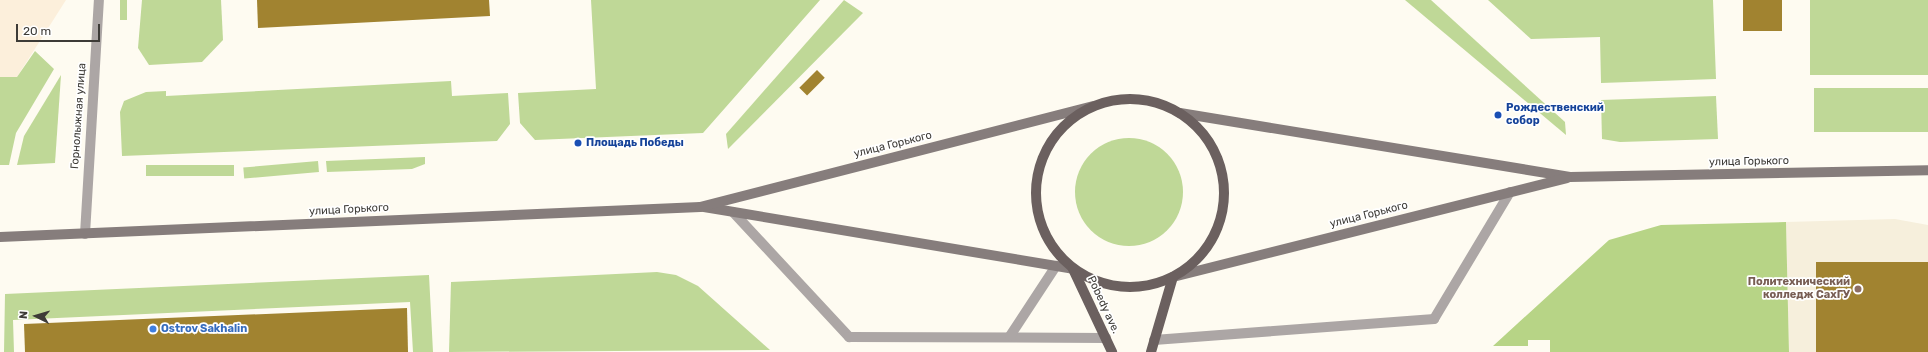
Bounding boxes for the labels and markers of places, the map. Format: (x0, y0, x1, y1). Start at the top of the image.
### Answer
place label: Рождественский собор (1506, 102, 1604, 128)
marker: Рождественский собор (1493, 110, 1503, 120)
place label: Площадь Победы (586, 136, 684, 150)
marker: Площадь Победы (573, 138, 583, 148)
place label: Политехнический колледж СахГУ (1748, 276, 1850, 302)
marker: Политехнический колледж СахГУ (1853, 284, 1863, 294)
place label: Ostrov Sakhalin (161, 322, 248, 336)
marker: Ostrov Sakhalin (148, 324, 158, 334)

